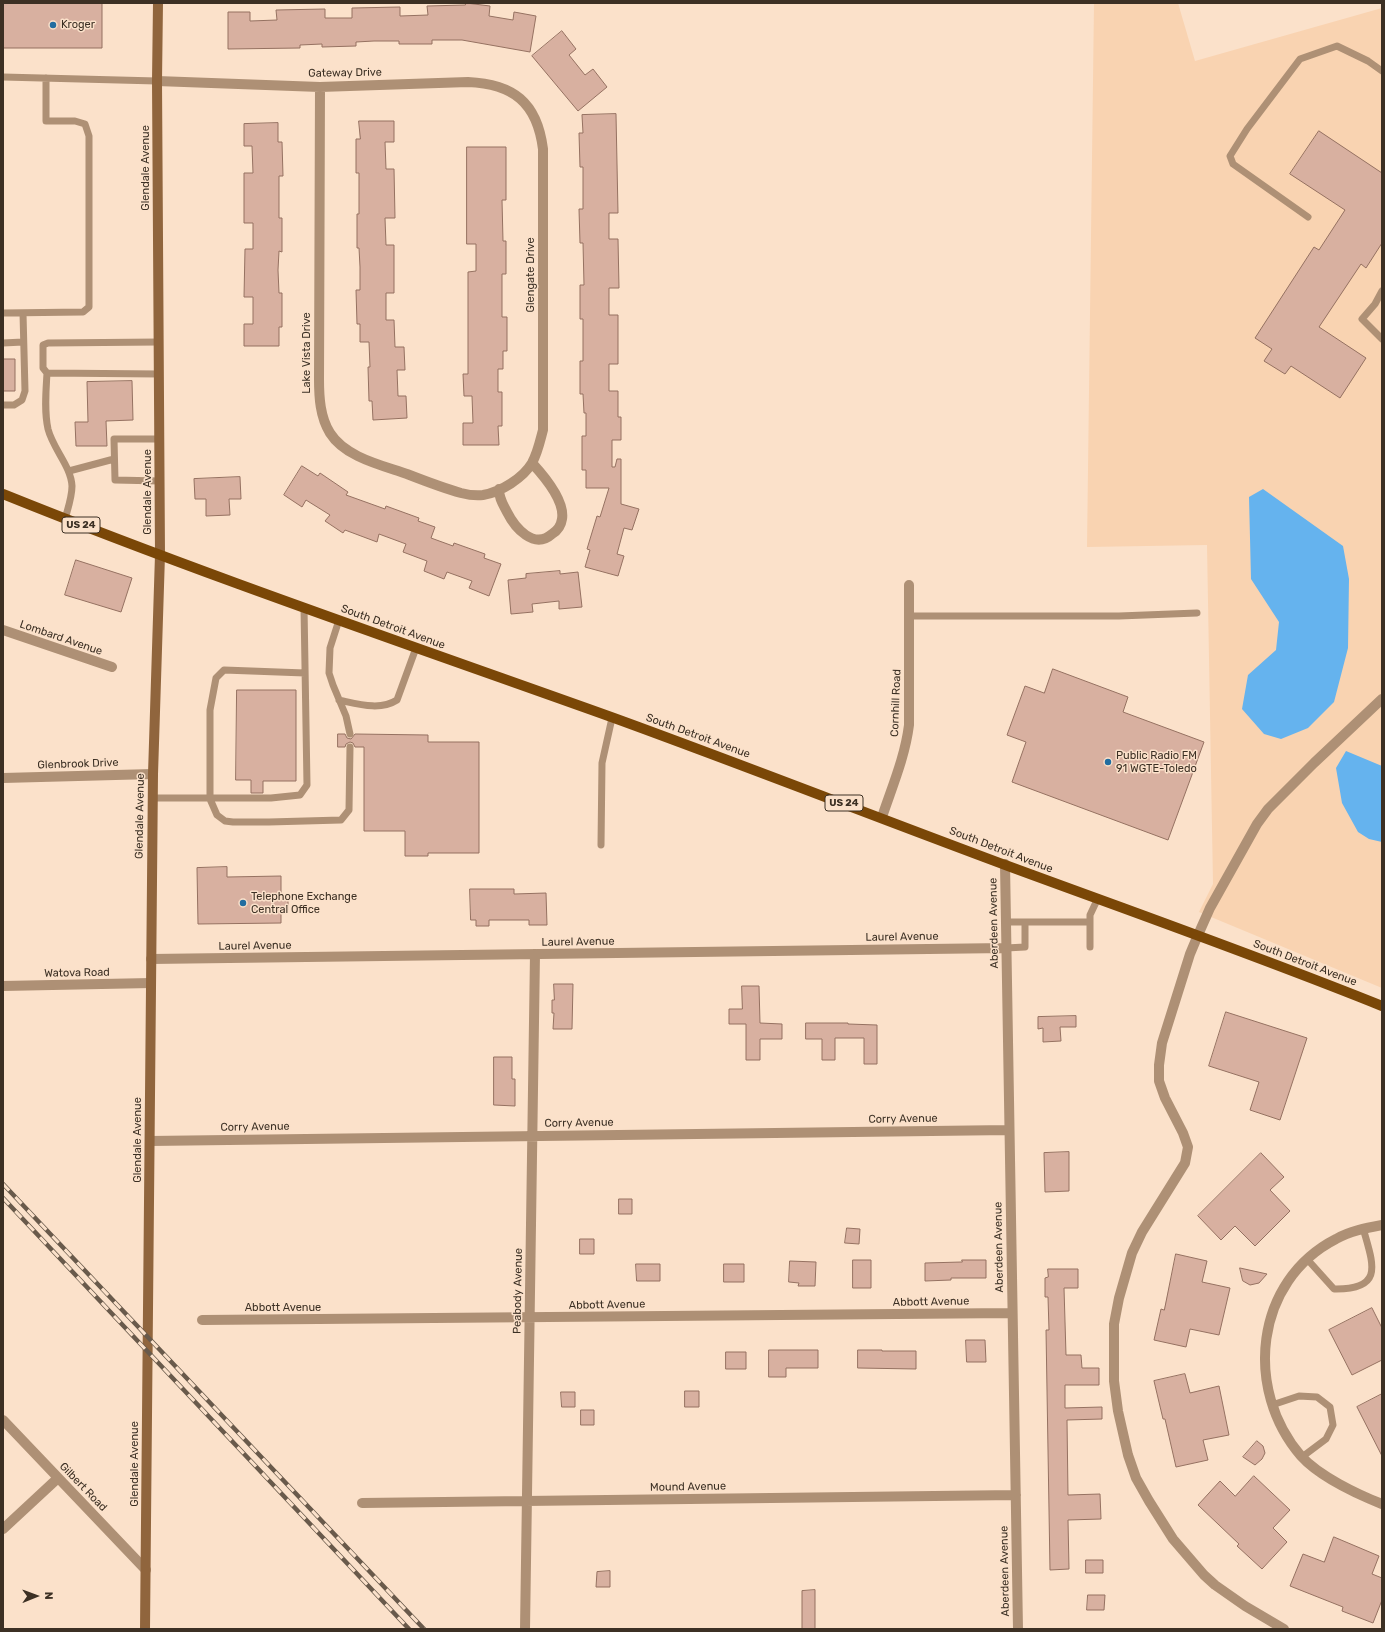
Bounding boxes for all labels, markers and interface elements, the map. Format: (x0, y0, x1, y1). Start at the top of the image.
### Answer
place label: Kroger (61, 18, 95, 32)
marker: Kroger (48, 20, 58, 30)
street label: Gateway Drive (308, 66, 382, 80)
street label: Glendale Avenue (139, 125, 153, 211)
street label: Glengate Drive (524, 237, 538, 313)
street label: Lake Vista Drive (300, 312, 314, 394)
street label: Glendale Avenue (141, 449, 155, 535)
road number: US 24 (62, 517, 100, 533)
street label: South Detroit Avenue (339, 602, 447, 652)
street label: Lombard Avenue (18, 618, 104, 658)
street label: Cornhill Road (888, 669, 904, 737)
street label: South Detroit Avenue (644, 711, 752, 761)
place label: Public Radio FM 91 WGTE-Toledo (1116, 749, 1197, 775)
street label: Glenbrook Drive (37, 756, 119, 772)
marker: Public Radio FM 91 WGTE-Toledo (1103, 757, 1113, 767)
street label: Glendale Avenue (133, 773, 147, 859)
road number: US 24 (825, 795, 863, 811)
street label: South Detroit Avenue (947, 824, 1055, 876)
street label: Aberdeen Avenue (987, 877, 1001, 969)
place label: Telephone Exchange Central Office (251, 890, 357, 916)
marker: Telephone Exchange Central Office (238, 898, 248, 908)
street label: Laurel Avenue (865, 930, 939, 944)
street label: Laurel Avenue (541, 935, 615, 949)
street label: South Detroit Avenue (1251, 937, 1359, 989)
street label: Laurel Avenue (218, 939, 292, 953)
street label: Watova Road (44, 966, 110, 980)
street label: Glendale Avenue (131, 1097, 145, 1183)
street label: Corry Avenue (868, 1112, 938, 1126)
street label: Corry Avenue (544, 1116, 614, 1130)
street label: Corry Avenue (220, 1120, 290, 1134)
street label: Aberdeen Avenue (992, 1201, 1006, 1293)
street label: Peabody Avenue (511, 1248, 525, 1334)
street label: Abbott Avenue (893, 1295, 969, 1309)
street label: Abbott Avenue (569, 1298, 645, 1312)
street label: Abbott Avenue (245, 1301, 321, 1315)
street label: Glendale Avenue (128, 1421, 142, 1507)
street label: Gilbert Road (56, 1460, 110, 1514)
street label: Mound Avenue (650, 1480, 726, 1494)
street label: Aberdeen Avenue (998, 1525, 1012, 1617)
north arrow (16, 1576, 56, 1616)
text: N (42, 1592, 55, 1600)

